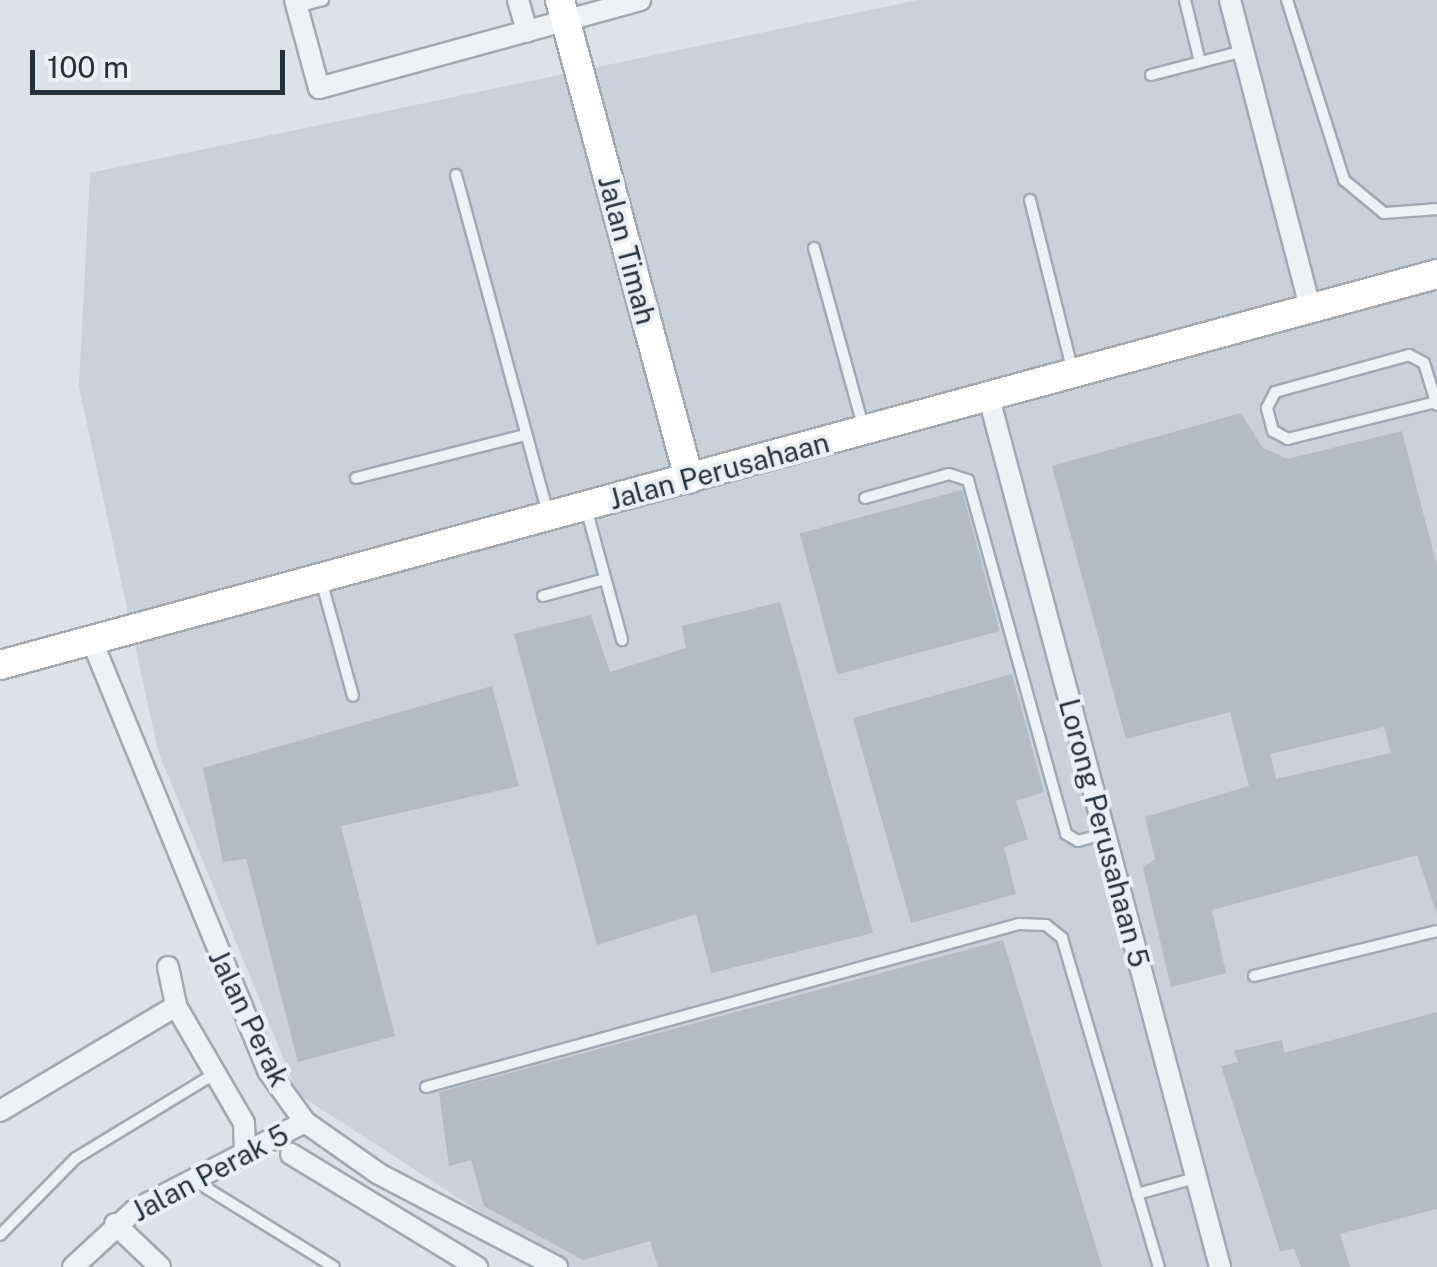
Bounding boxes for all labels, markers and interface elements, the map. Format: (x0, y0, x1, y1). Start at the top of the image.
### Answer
scale bar (35, 30, 290, 92)
text: 100 m (47, 49, 129, 85)
street label: Jalan Timah (591, 172, 663, 328)
street label: Jalan Perusahaan (605, 425, 833, 517)
street label: Lorong Perusahaan 5 (1052, 695, 1156, 971)
street label: Jalan Perak (201, 944, 297, 1092)
street label: Jalan Perak 5 (126, 1118, 294, 1228)

